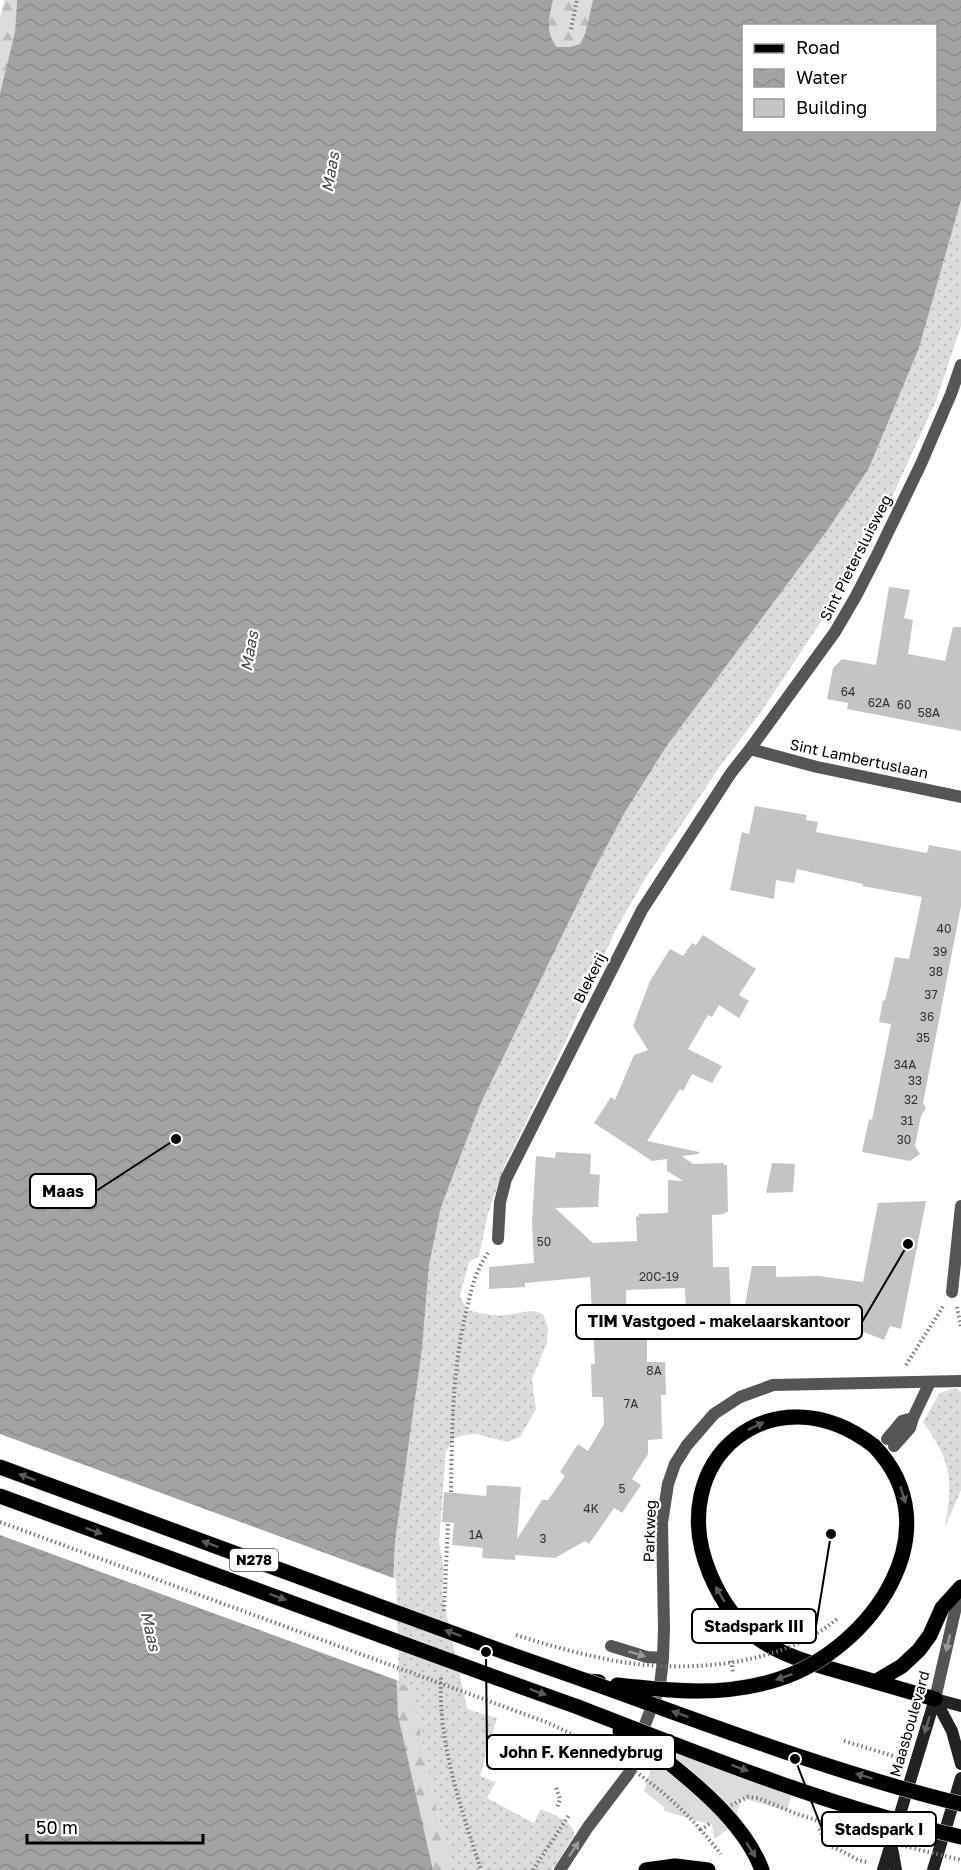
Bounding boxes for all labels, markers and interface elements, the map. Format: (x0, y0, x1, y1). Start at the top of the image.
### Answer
legend (742, 24, 937, 132)
text: Road (796, 36, 840, 58)
text: Water (796, 66, 847, 88)
text: Building (796, 96, 867, 118)
water label: Maas (317, 149, 344, 194)
street label: Sint Pietersluisweg (815, 491, 895, 624)
water label: Maas (236, 628, 263, 673)
house number: 64 (841, 684, 855, 699)
house number: 62A (868, 695, 890, 710)
house number: 60 (897, 697, 911, 712)
house number: 58A (918, 705, 940, 720)
street label: Sint Lambertuslaan (788, 735, 930, 781)
house number: 40 (937, 921, 951, 936)
house number: 39 (933, 944, 947, 959)
street label: Blekerij (569, 949, 609, 1006)
house number: 38 (929, 964, 943, 979)
house number: 37 (924, 987, 938, 1002)
house number: 36 (920, 1009, 934, 1024)
house number: 35 (916, 1030, 930, 1045)
house number: 34A (894, 1057, 916, 1072)
house number: 33 (908, 1073, 922, 1088)
house number: 32 (904, 1092, 918, 1107)
house number: 31 (901, 1113, 914, 1128)
house number: 30 (897, 1132, 911, 1147)
callout: Maas (30, 1174, 96, 1208)
text: Maas (42, 1181, 84, 1201)
house number: 50 (537, 1234, 551, 1249)
house number: 20C-19 (639, 1269, 679, 1284)
callout: TIM Vastgoed - makelaarskantoor (576, 1305, 862, 1339)
text: TIM Vastgoed - makelaarskantoor (588, 1311, 850, 1331)
house number: 8A (646, 1363, 662, 1378)
house number: 7A (624, 1396, 638, 1411)
one-way arrow (748, 1422, 765, 1431)
one-way arrow (18, 1472, 36, 1481)
house number: 5 (619, 1481, 626, 1496)
one-way arrow (899, 1486, 908, 1504)
street label: Parkweg (639, 1499, 659, 1563)
house number: 4K (583, 1501, 599, 1516)
one-way arrow (86, 1526, 104, 1536)
house number: 1A (469, 1527, 483, 1542)
house number: 3 (539, 1531, 547, 1546)
one-way arrow (201, 1539, 219, 1548)
road number: N278 (230, 1549, 278, 1571)
one-way arrow (715, 1585, 725, 1602)
one-way arrow (269, 1593, 287, 1603)
water label: Maas (137, 1609, 166, 1654)
callout: Stadspark III (692, 1609, 816, 1643)
text: Stadspark III (704, 1616, 804, 1636)
one-way arrow (443, 1627, 461, 1637)
one-way arrow (943, 1634, 952, 1653)
one-way arrow (628, 1650, 646, 1659)
street label: Maasboulevard (885, 1669, 933, 1779)
one-way arrow (775, 1673, 793, 1683)
one-way arrow (529, 1688, 547, 1698)
one-way arrow (670, 1709, 688, 1719)
one-way arrow (921, 1716, 931, 1734)
callout: John F. Kennedybrug (487, 1735, 675, 1769)
text: John F. Kennedybrug (499, 1742, 663, 1762)
one-way arrow (731, 1764, 749, 1774)
one-way arrow (855, 1771, 873, 1780)
scale bar (27, 1807, 202, 1845)
callout: Stadspark I (822, 1812, 936, 1846)
text: 50 m (36, 1816, 78, 1838)
text: Stadspark I (834, 1819, 924, 1839)
one-way arrow (568, 1841, 580, 1857)
one-way arrow (746, 1842, 757, 1858)

